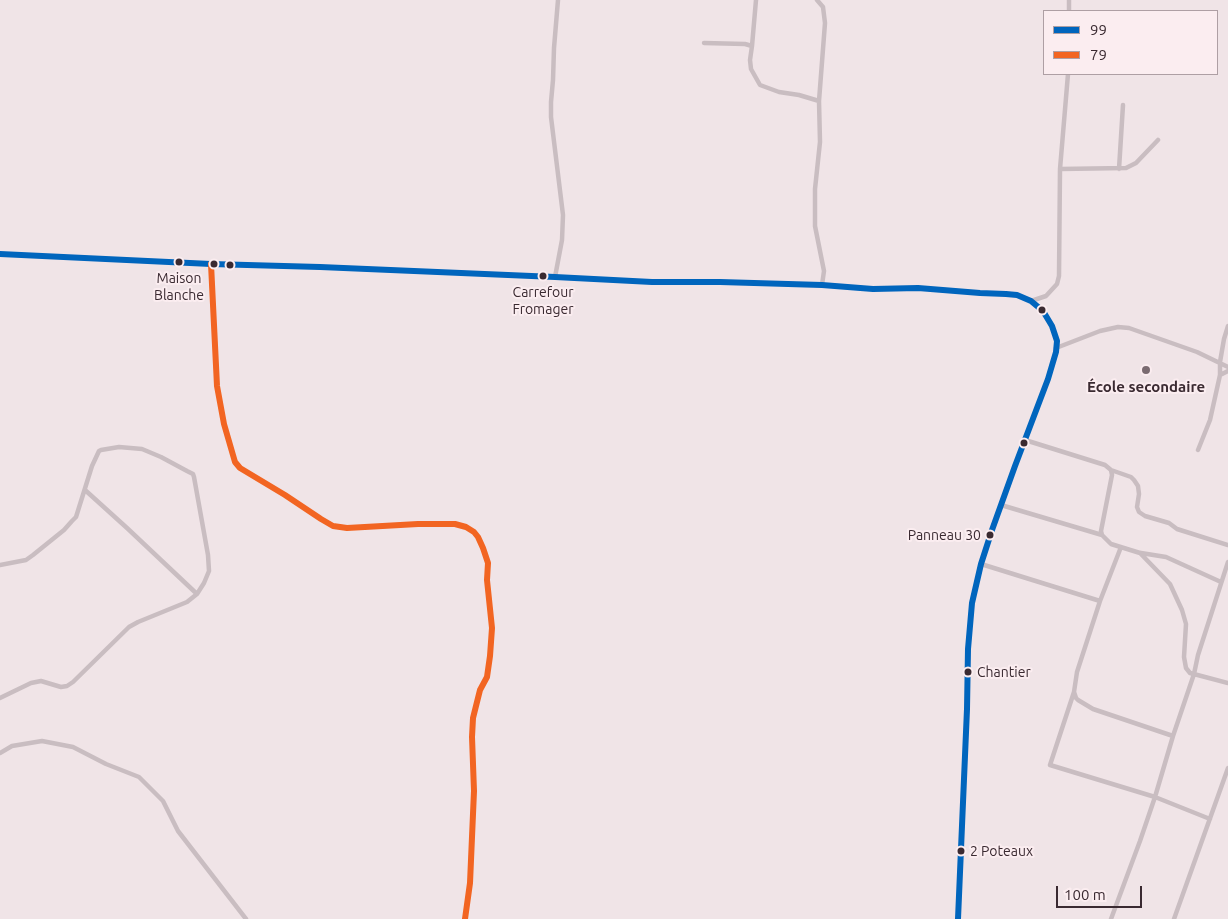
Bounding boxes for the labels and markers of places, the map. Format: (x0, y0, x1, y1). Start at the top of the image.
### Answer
marker: Maison Blanche (174, 257, 184, 267)
unlabelled marker (209, 259, 219, 269)
unlabelled marker (225, 260, 235, 270)
place label: Maison Blanche (154, 270, 204, 302)
marker: Carrefour Fromager (538, 271, 548, 281)
place label: Carrefour Fromager (513, 284, 573, 316)
unlabelled marker (1037, 305, 1047, 315)
marker: École secondaire (1140, 364, 1152, 376)
place label: École secondaire (1087, 378, 1205, 396)
unlabelled marker (1019, 438, 1029, 448)
place label: Panneau 30 (908, 527, 981, 543)
marker: Panneau 30 (985, 530, 995, 540)
place label: Chantier (977, 664, 1031, 680)
marker: Chantier (963, 667, 973, 677)
place label: 2 Poteaux (970, 843, 1033, 859)
marker: 2 Poteaux (956, 846, 966, 856)

